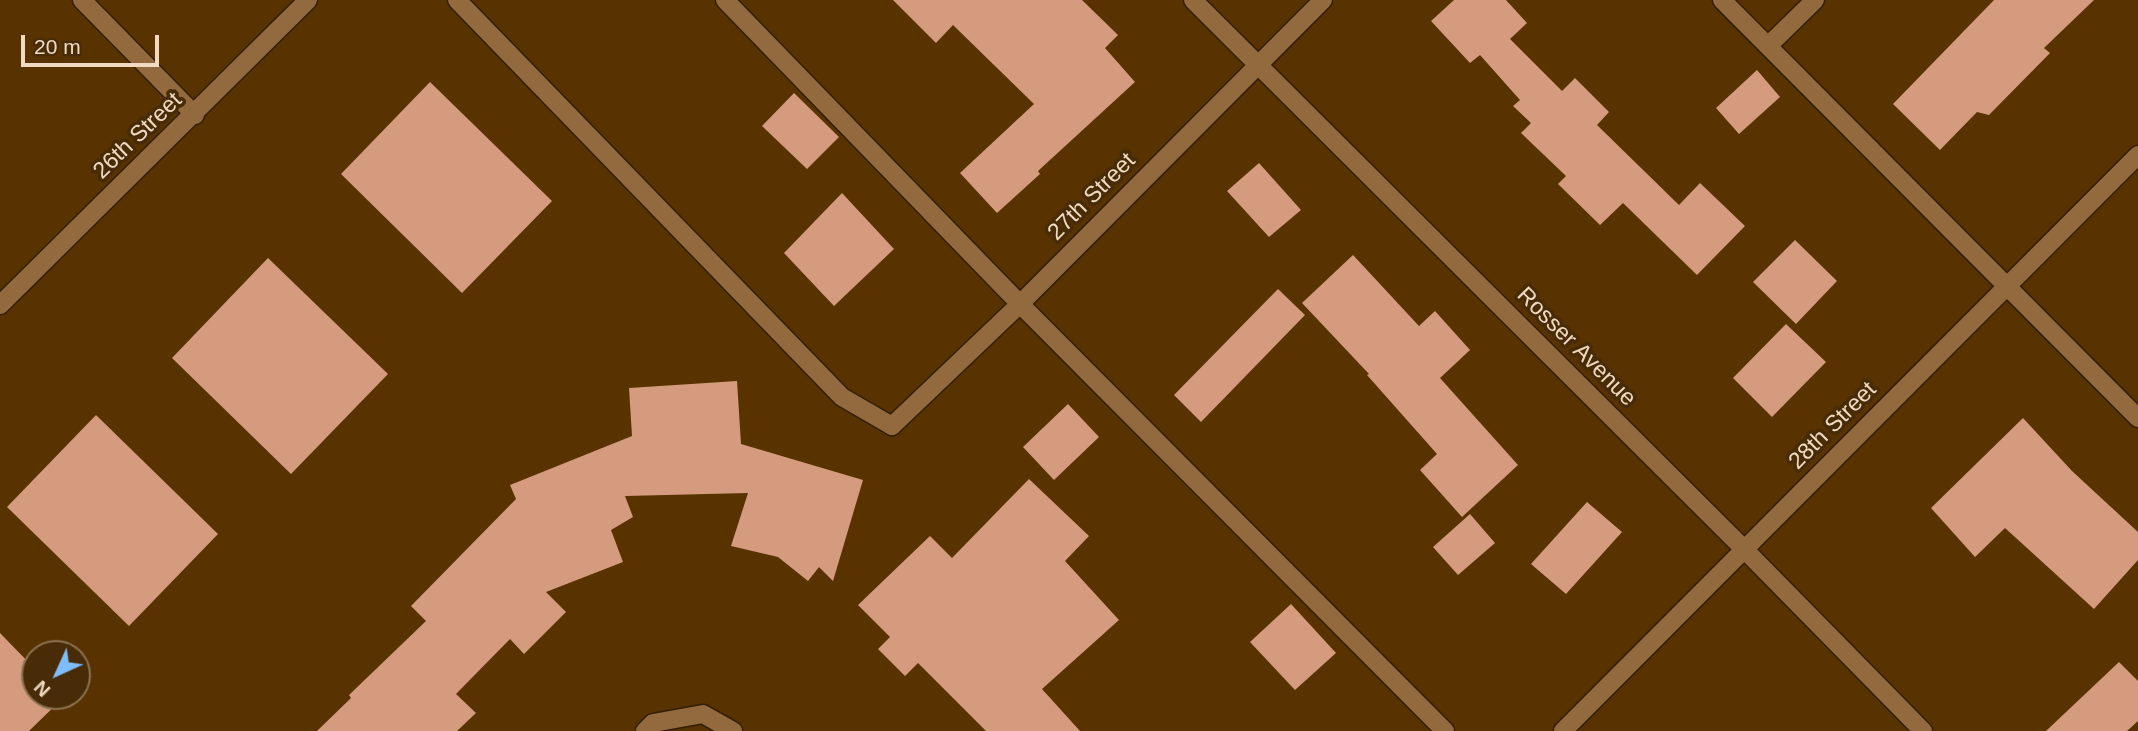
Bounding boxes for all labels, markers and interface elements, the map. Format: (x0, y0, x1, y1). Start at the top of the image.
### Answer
scale bar (24, 21, 163, 65)
text: 20 m (34, 35, 81, 58)
street label: 26th Street (88, 87, 188, 185)
street label: 27th Street (1042, 147, 1142, 247)
street label: Rosser Avenue (1511, 282, 1641, 412)
street label: 28th Street (1783, 376, 1883, 476)
north arrow (21, 640, 91, 710)
text: N (30, 677, 54, 701)

